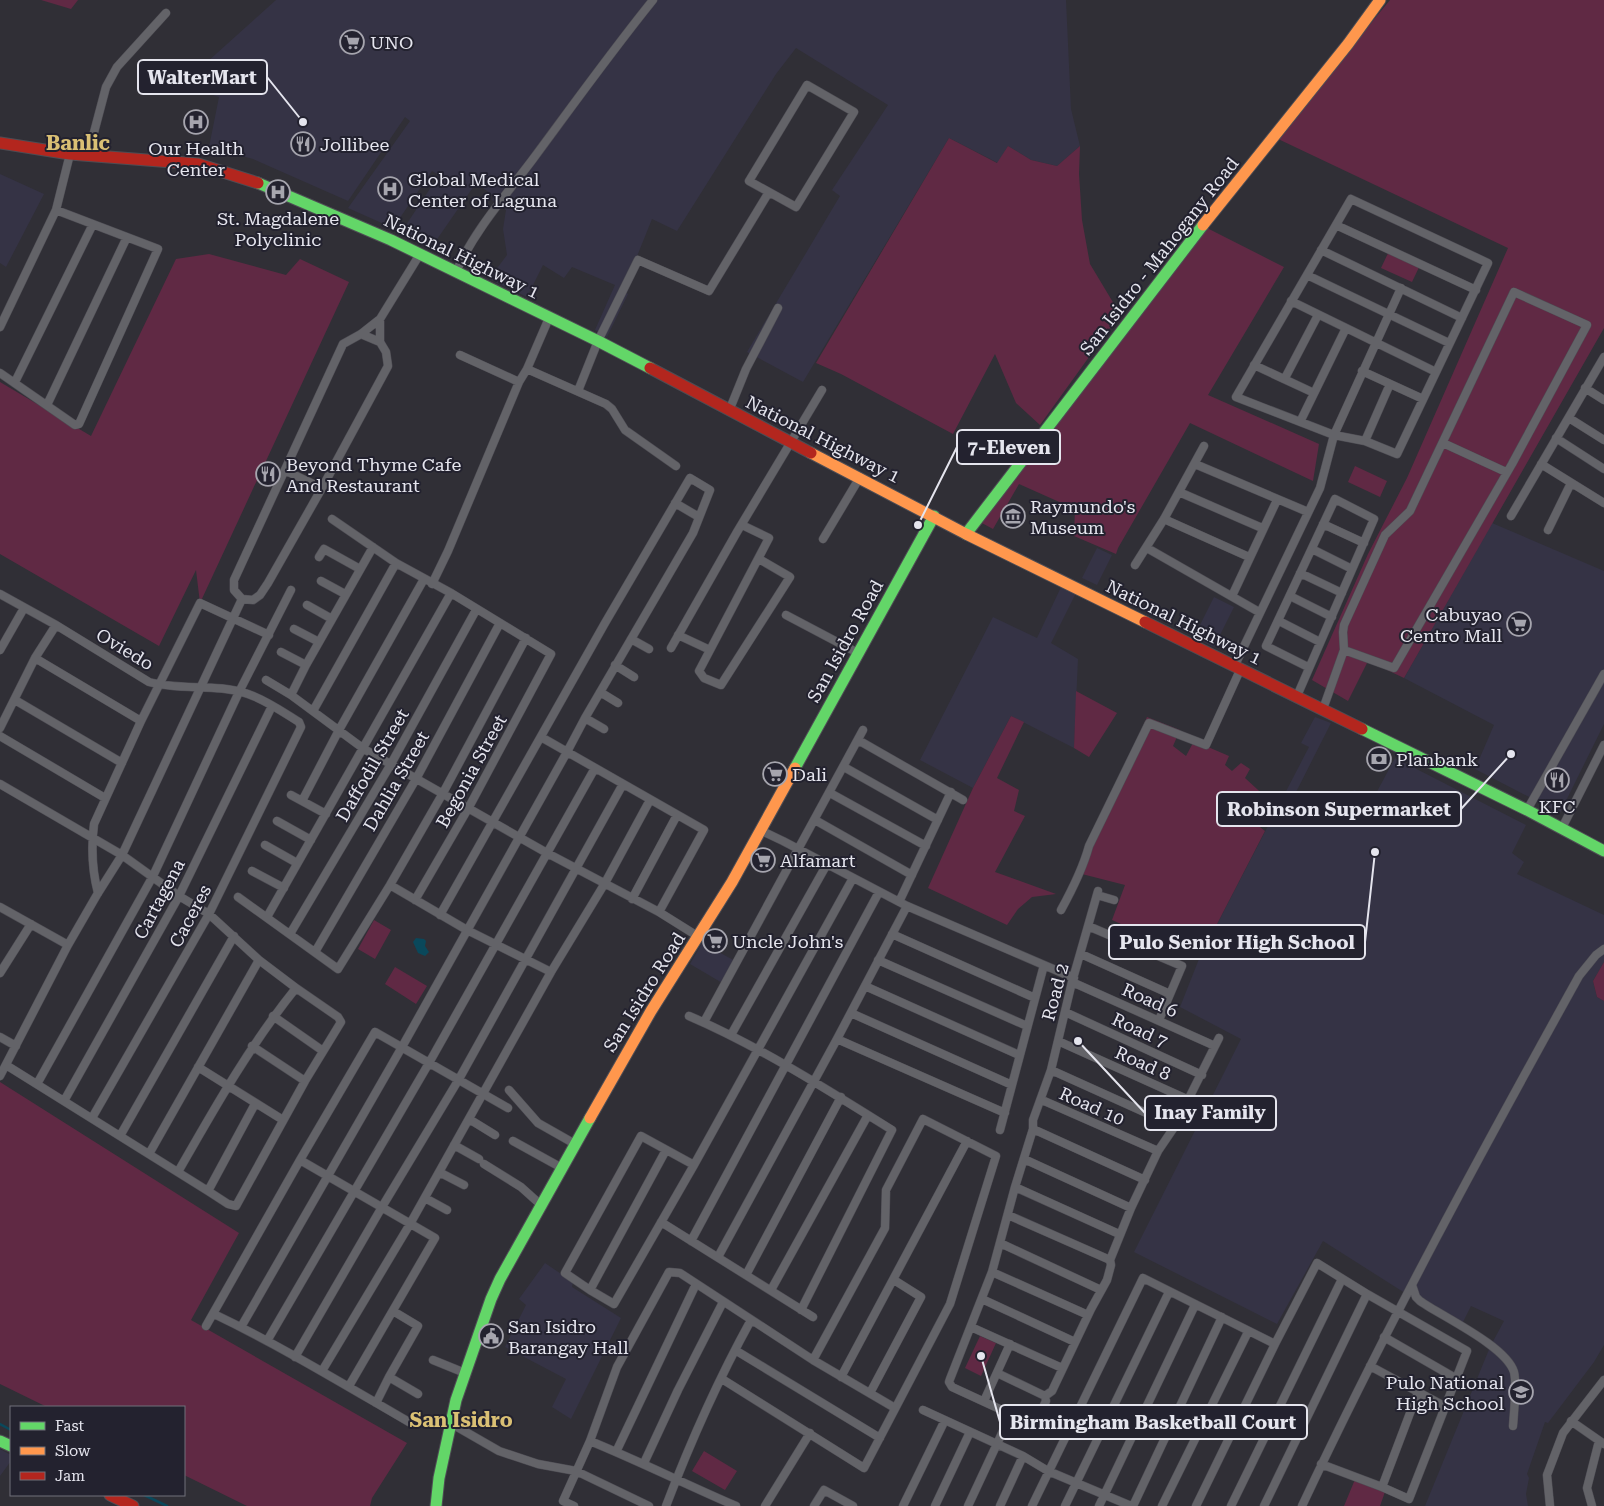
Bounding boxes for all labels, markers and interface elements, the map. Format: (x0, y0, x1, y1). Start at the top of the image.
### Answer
supermarket icon: UNO (339, 29, 365, 55)
place label: UNO (370, 32, 413, 53)
callout: WalterMart (138, 60, 267, 94)
text: WalterMart (147, 66, 257, 89)
hospital icon: Our Health Center (183, 109, 209, 135)
district label: Banlic (46, 131, 111, 155)
restaurant icon: Jollibee (290, 131, 316, 157)
place label: Jollibee (320, 134, 389, 155)
place label: Our Health Center (148, 138, 244, 180)
street label: San Isidro - Mahogany Road (1075, 153, 1243, 359)
place label: Global Medical Center of Laguna (408, 169, 557, 211)
hospital icon: Global Medical Center of Laguna (377, 176, 403, 202)
hospital icon: St. Magdalene Polyclinic (265, 179, 291, 205)
place label: St. Magdalene Polyclinic (217, 208, 339, 250)
street label: National Highway 1 (381, 209, 543, 303)
street label: National Highway 1 (742, 391, 904, 487)
callout: 7-Eleven (957, 430, 1060, 464)
text: 7-Eleven (967, 436, 1051, 459)
place label: Beyond Thyme Cafe And Restaurant (286, 454, 461, 496)
restaurant icon: Beyond Thyme Cafe And Restaurant (255, 461, 281, 487)
place label: Raymundo's Museum (1030, 496, 1135, 538)
museum icon: Raymundo's Museum (1000, 503, 1026, 529)
street label: National Highway 1 (1103, 575, 1265, 669)
street label: San Isidro Road (803, 576, 888, 706)
place label: Cabuyao Centro Mall (1400, 604, 1502, 646)
supermarket icon: Cabuyao Centro Mall (1506, 611, 1532, 637)
street label: Oviedo (93, 624, 157, 674)
street label: Daffodil Street (331, 705, 413, 825)
street label: Begonia Street (431, 711, 511, 831)
street label: Dahlia Street (359, 727, 433, 835)
bank icon: Planbank (1366, 746, 1392, 772)
place label: Planbank (1396, 749, 1478, 770)
supermarket icon: Dali (762, 761, 788, 787)
place label: Dali (792, 764, 827, 785)
restaurant icon: KFC (1544, 767, 1570, 793)
callout: Robinson Supermarket (1217, 792, 1461, 826)
place label: KFC (1539, 796, 1575, 817)
text: Robinson Supermarket (1227, 798, 1451, 821)
supermarket icon: Alfamart (750, 847, 776, 873)
place label: Alfamart (780, 850, 856, 871)
street label: Cartagena (129, 855, 189, 943)
street label: Caceres (165, 881, 215, 951)
callout: Pulo Senior High School (1109, 925, 1365, 959)
street label: San Isidro Road (599, 928, 689, 1056)
supermarket icon: Uncle John's (702, 928, 728, 954)
place label: Uncle John's (732, 931, 843, 952)
text: Pulo Senior High School (1119, 931, 1355, 954)
street label: Road 2 (1037, 961, 1073, 1023)
street label: Road 6 (1119, 978, 1181, 1022)
street label: Road 7 (1109, 1008, 1171, 1052)
street label: Road 8 (1112, 1041, 1174, 1085)
street label: Road 10 (1056, 1082, 1128, 1130)
callout: Inay Family (1145, 1096, 1276, 1130)
text: Inay Family (1154, 1101, 1266, 1124)
place label: San Isidro Barangay Hall (508, 1316, 629, 1358)
public building icon: San Isidro Barangay Hall (478, 1323, 504, 1349)
place label: Pulo National High School (1386, 1372, 1504, 1414)
school or university icon: Pulo National High School (1508, 1379, 1534, 1405)
callout: Birmingham Basketball Court (1000, 1405, 1307, 1439)
legend (10, 1406, 185, 1496)
district label: San Isidro (409, 1408, 513, 1432)
text: Birmingham Basketball Court (1010, 1411, 1297, 1434)
text: Fast (55, 1417, 85, 1435)
text: Slow (55, 1442, 91, 1460)
text: Jam (55, 1467, 85, 1485)

